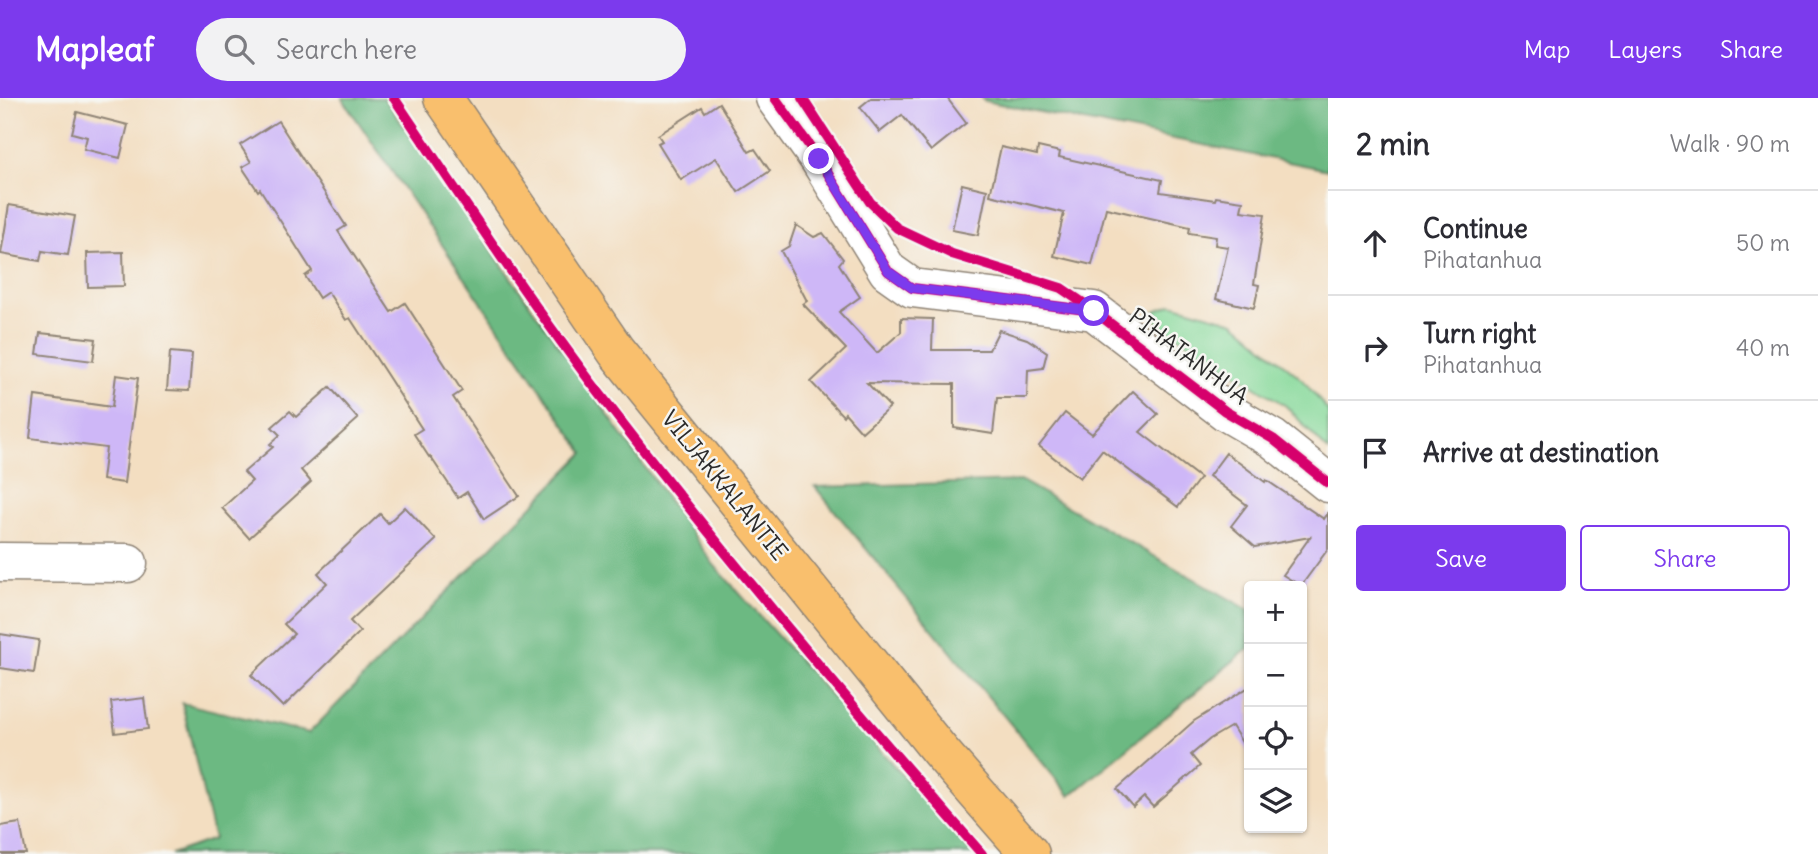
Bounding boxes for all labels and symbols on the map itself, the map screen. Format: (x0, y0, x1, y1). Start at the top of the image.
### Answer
route end (803, 143, 834, 174)
route start (1078, 295, 1109, 326)
street label: PIHATANHUA (1123, 302, 1255, 410)
street label: VILJAKKALANTIE (656, 404, 794, 566)

